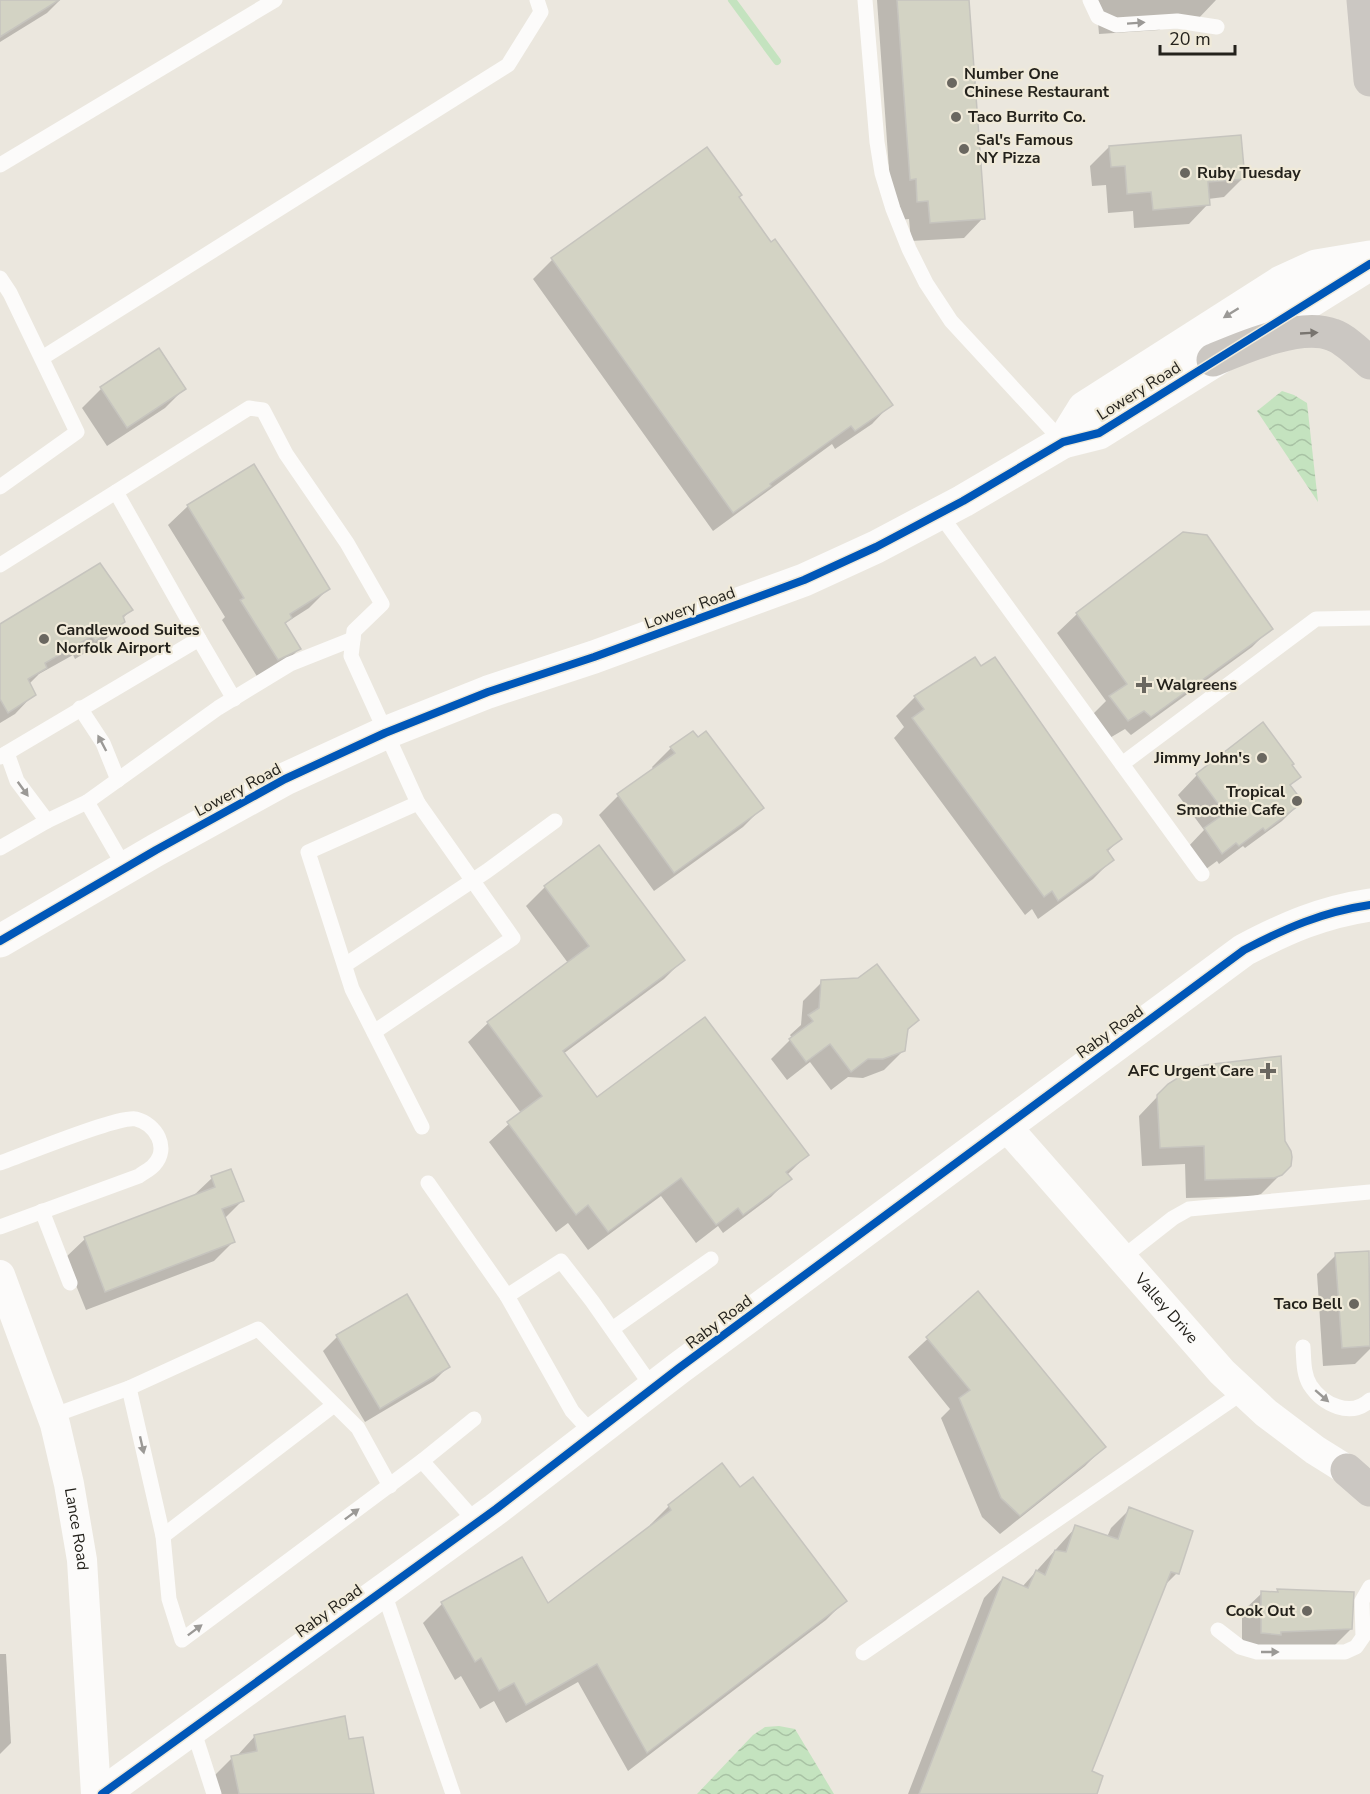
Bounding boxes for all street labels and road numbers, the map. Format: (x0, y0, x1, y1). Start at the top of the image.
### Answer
street label: Lowery Road (1093, 356, 1185, 426)
street label: Lowery Road (642, 581, 738, 635)
street label: Lowery Road (191, 758, 285, 822)
street label: Raby Road (1072, 1000, 1148, 1064)
street label: Valley Drive (1129, 1268, 1203, 1348)
street label: Raby Road (681, 1290, 757, 1354)
street label: Lance Road (59, 1486, 94, 1571)
street label: Raby Road (291, 1579, 367, 1643)

